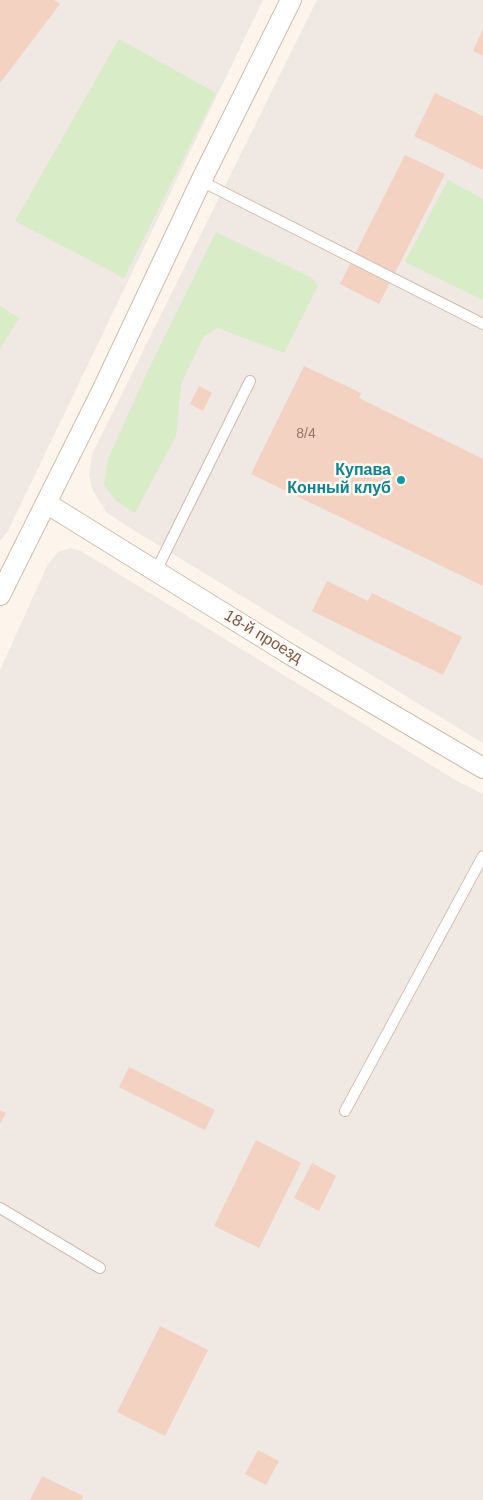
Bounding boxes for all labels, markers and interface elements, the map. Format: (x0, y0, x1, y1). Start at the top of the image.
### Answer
house number: 8/4 (296, 426, 316, 442)
place label: Купава Конный клуб (287, 461, 391, 499)
marker: Купава Конный клуб (395, 474, 407, 486)
street label: 18-й проезд (220, 606, 306, 668)

